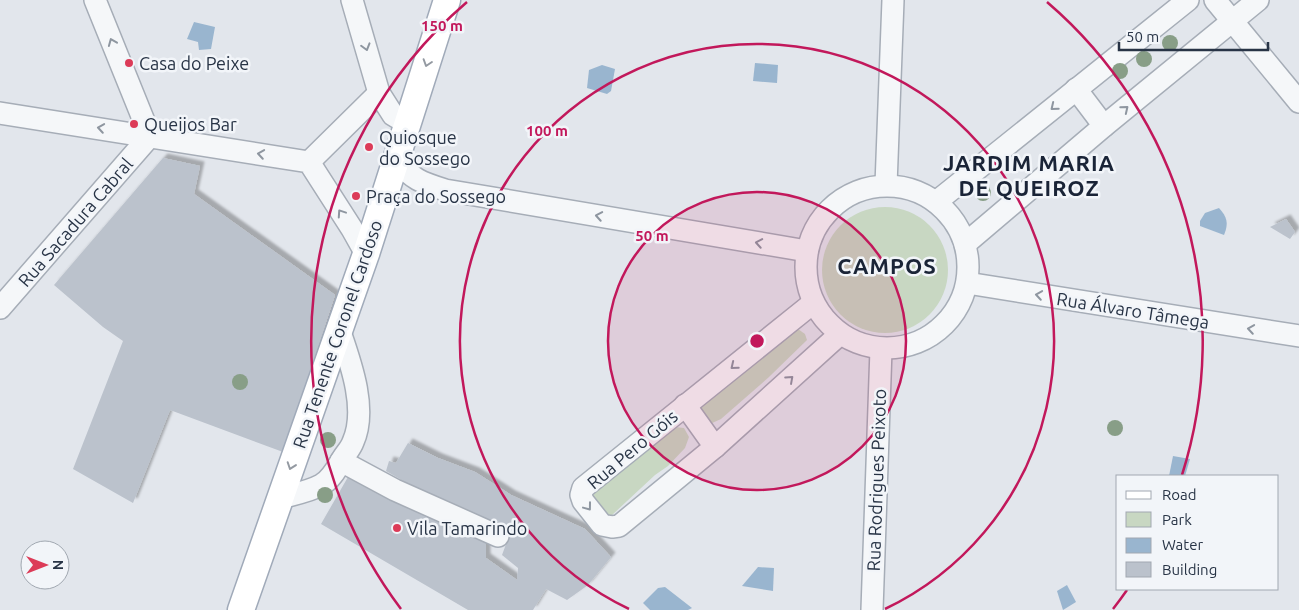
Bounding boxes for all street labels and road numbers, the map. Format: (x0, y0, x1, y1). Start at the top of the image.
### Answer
street label: Rua Sacadura Cabral (14, 153, 136, 290)
street label: Rua Tenente Coronel Cardoso (288, 217, 386, 451)
street label: Rua Álvaro Tâmega (1055, 287, 1211, 332)
street label: Rua Rodrigues Peixoto (863, 388, 889, 572)
street label: Rua Pero Góis (583, 405, 681, 492)

